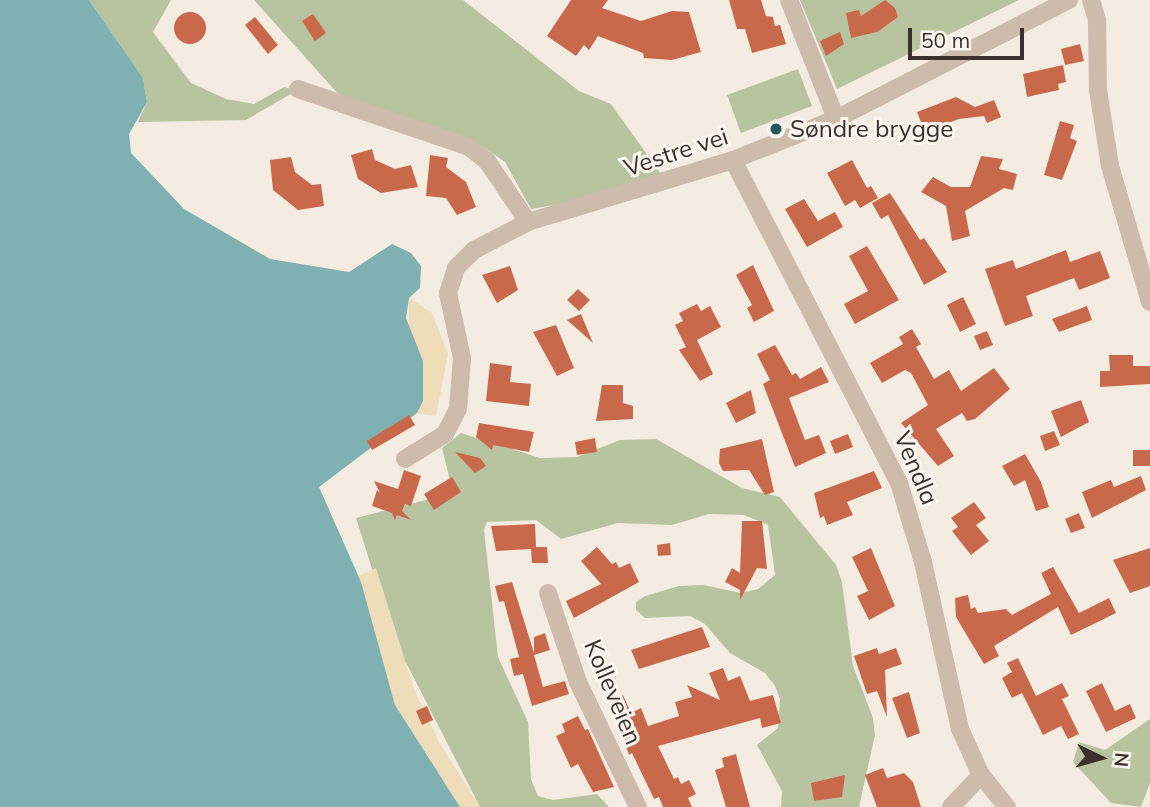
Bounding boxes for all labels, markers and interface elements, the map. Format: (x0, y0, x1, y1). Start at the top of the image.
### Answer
scale bar (912, 14, 1028, 58)
text: 50 m (921, 27, 970, 53)
place label: Søndre brygge (790, 115, 953, 143)
marker: Søndre brygge (768, 121, 784, 137)
street label: Vestre vei (620, 122, 732, 182)
street label: Vendla (888, 427, 944, 509)
street label: Kolleveien (578, 635, 648, 749)
north arrow (1066, 723, 1136, 793)
text: N (1109, 752, 1135, 768)

